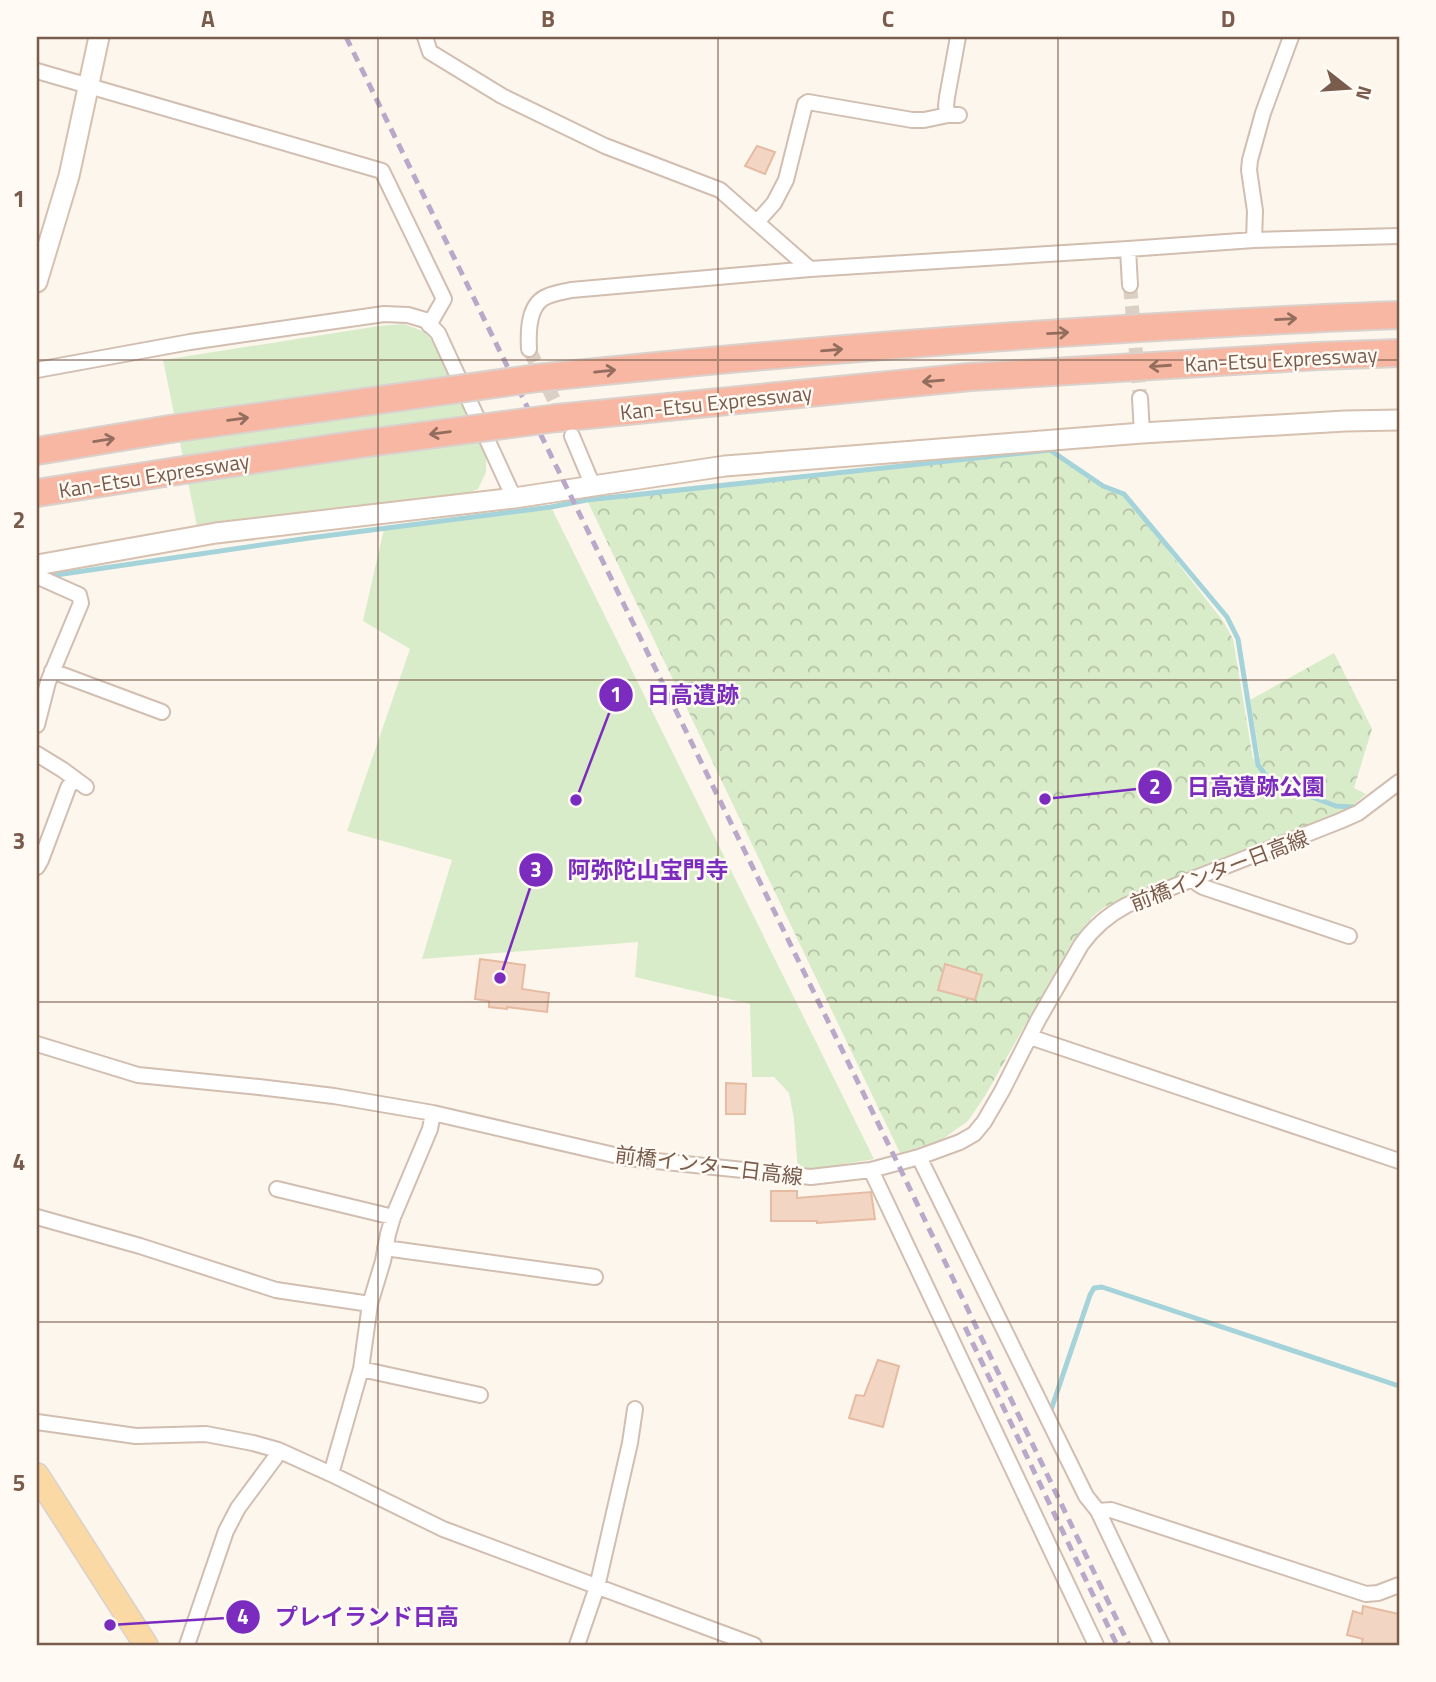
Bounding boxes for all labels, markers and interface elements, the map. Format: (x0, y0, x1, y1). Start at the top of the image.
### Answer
text: A (201, 1, 215, 36)
text: B (541, 1, 555, 36)
text: C (882, 1, 894, 36)
text: D (1221, 1, 1235, 36)
north arrow (1314, 52, 1384, 122)
text: N (1349, 83, 1381, 104)
text: 1 (13, 181, 25, 216)
one-way arrow (1274, 313, 1297, 326)
one-way arrow (1047, 326, 1069, 339)
street label: Kan-Etsu Expressway (1184, 338, 1378, 380)
one-way arrow (820, 343, 842, 356)
one-way arrow (1149, 359, 1172, 372)
one-way arrow (593, 364, 616, 377)
one-way arrow (922, 375, 945, 388)
street label: Kan-Etsu Expressway (618, 376, 814, 428)
one-way arrow (226, 412, 249, 425)
one-way arrow (429, 427, 452, 440)
one-way arrow (92, 433, 115, 446)
street label: Kan-Etsu Expressway (56, 444, 252, 506)
text: 2 (13, 502, 25, 537)
callout: 日高遺跡 (598, 673, 753, 717)
text: 日高遺跡 (647, 677, 739, 712)
text: 1 (610, 678, 622, 710)
callout: 日高遺跡公園 (1138, 765, 1339, 809)
text: 日高遺跡公園 (1187, 769, 1325, 804)
text: 2 (1149, 770, 1161, 802)
street label: 前橋インター日高線 (1125, 821, 1313, 919)
text: 3 (13, 823, 25, 858)
callout: 阿弥陀山宝門寺 (518, 848, 742, 892)
text: 阿弥陀山宝門寺 (568, 852, 729, 887)
text: 3 (530, 853, 542, 885)
street label: 前橋インター日高線 (613, 1138, 805, 1192)
text: 4 (13, 1144, 25, 1179)
text: 5 (13, 1465, 25, 1500)
callout: プレイランド日高 (226, 1595, 473, 1639)
text: プレイランド日高 (275, 1599, 459, 1634)
text: 4 (237, 1600, 249, 1632)

